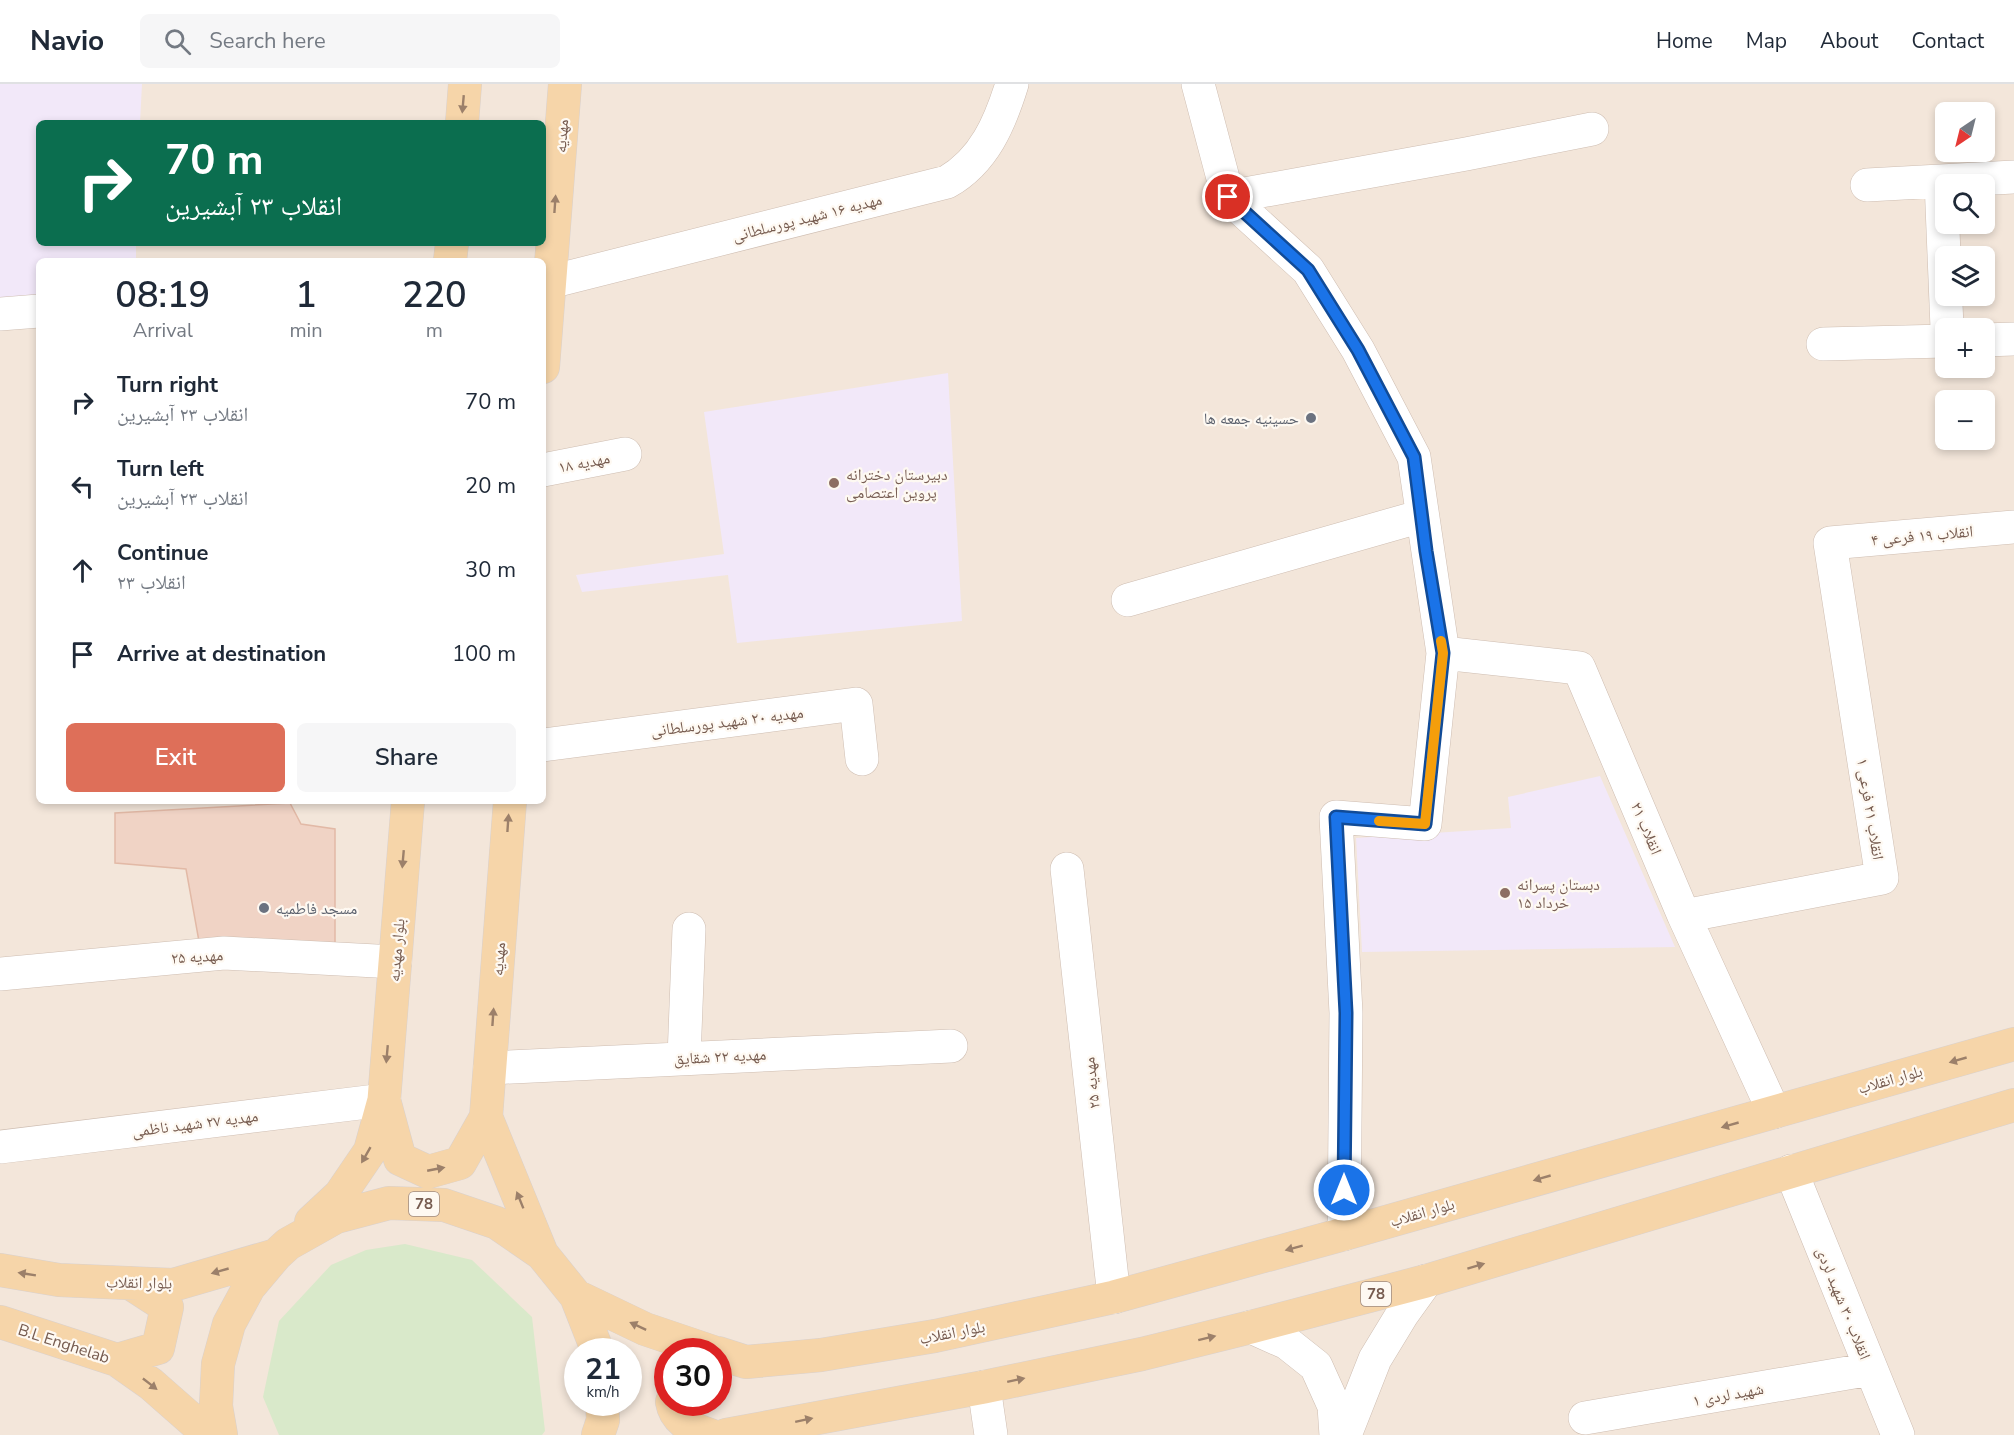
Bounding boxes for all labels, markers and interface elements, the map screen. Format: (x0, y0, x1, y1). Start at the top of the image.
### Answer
search box (140, 14, 560, 68)
text: Navio (30, 22, 104, 60)
icon: search (161, 25, 194, 58)
text: Search here (209, 26, 326, 56)
text: Home (1656, 27, 1713, 55)
text: Map (1746, 27, 1787, 55)
text: About (1820, 27, 1878, 55)
text: Contact (1911, 27, 1984, 55)
one-way arrow (458, 94, 468, 113)
north arrow (1935, 102, 1995, 162)
map controls (1935, 102, 1995, 450)
street label: مهدیه (550, 118, 574, 154)
text: 70 m (165, 132, 264, 189)
icon: right (66, 144, 144, 222)
pin (1202, 171, 1253, 222)
button: search (1935, 174, 1995, 234)
icon: arrive (1211, 180, 1244, 213)
text: انقلاب ۲۳ آبشیرین (165, 188, 342, 225)
street label: مهدیه ۱۶ شهید پورسلطانی (730, 189, 884, 247)
one-way arrow (551, 195, 560, 214)
button: layers (1935, 246, 1995, 306)
text: 08:19 (115, 271, 210, 320)
text: 1 (295, 271, 317, 320)
text: 220 (402, 271, 467, 320)
text: Arrival (133, 317, 193, 344)
text: min (290, 317, 323, 344)
text: m (426, 317, 443, 344)
button: + (1935, 318, 1995, 378)
text: Turn right (117, 370, 218, 400)
icon: right (66, 386, 99, 419)
text: 70 m (465, 387, 516, 417)
button: − (1935, 390, 1995, 450)
text: انقلاب ۲۳ آبشیرین (117, 401, 248, 428)
place label: حسینیه جمعه ها (1204, 408, 1299, 430)
marker: حسینیه جمعه ها (1304, 411, 1318, 425)
street label: مهدیه ۱۸ (556, 447, 612, 479)
text: Turn left (117, 454, 204, 484)
place label: دبیرستان دخترانه پروین اعتصامی (846, 464, 948, 504)
icon: left (66, 470, 99, 503)
text: 20 m (465, 471, 516, 501)
marker: دبیرستان دخترانه پروین اعتصامی (827, 476, 841, 490)
text: انقلاب ۲۳ آبشیرین (117, 485, 248, 512)
street label: انقلاب ۱۹ فرعی ۴ (1870, 521, 1974, 551)
text: Continue (117, 538, 208, 568)
icon: ahead (66, 554, 99, 587)
text: 30 m (465, 555, 516, 585)
text: انقلاب ۲۳ (117, 569, 186, 596)
icon: arrive (66, 638, 99, 671)
text: Arrive at destination (117, 639, 326, 669)
text: 100 m (452, 639, 516, 669)
street label: مهدیه ۲۰ شهید پورسلطانی (650, 702, 805, 742)
button: Exit (66, 723, 285, 792)
button: Share (297, 723, 516, 792)
street label: انقلاب ۲۱ فرعی ۱ (1851, 757, 1889, 862)
street label: انقلاب ۲۱ (1625, 799, 1667, 858)
one-way arrow (504, 813, 513, 832)
one-way arrow (398, 850, 408, 869)
place label: دبستان پسرانه ۱۵ خرداد (1517, 874, 1600, 914)
marker: دبستان پسرانه ۱۵ خرداد (1498, 886, 1512, 900)
place label: مسجد فاطمیه (276, 898, 357, 920)
marker: مسجد فاطمیه (257, 901, 271, 915)
street label: بلوار مهدیه (383, 917, 411, 983)
street label: مهدیه (487, 941, 511, 977)
street label: مهدیه ۲۵ (170, 944, 224, 970)
one-way arrow (489, 1008, 498, 1027)
one-way arrow (383, 1044, 392, 1063)
street label: مهدیه ۲۲ شقایق (673, 1044, 767, 1070)
street label: مهدیه ۲۵ (1078, 1056, 1106, 1110)
one-way arrow (1949, 1056, 1967, 1065)
street label: بلوار انقلاب (1855, 1060, 1925, 1100)
street label: مهدیه ۲۷ شهید ناظمی (131, 1105, 259, 1143)
one-way arrow (1721, 1121, 1739, 1130)
one-way arrow (361, 1147, 372, 1163)
position arrow (1312, 1158, 1376, 1222)
one-way arrow (427, 1164, 446, 1173)
one-way arrow (1533, 1174, 1551, 1183)
one-way arrow (515, 1191, 524, 1209)
road number: 78 (409, 1192, 439, 1216)
street label: بلوار انقلاب (1387, 1193, 1457, 1233)
one-way arrow (1285, 1244, 1303, 1253)
street label: انقلاب ۳۰ شهید لردی (1810, 1244, 1876, 1363)
one-way arrow (1467, 1261, 1485, 1270)
one-way arrow (211, 1267, 229, 1276)
one-way arrow (17, 1270, 36, 1279)
street label: بلوار انقلاب (106, 1271, 172, 1295)
road number: 78 (1361, 1282, 1391, 1306)
street label: بلوار انقلاب (917, 1316, 987, 1350)
street label: B.L Enghelab (15, 1319, 112, 1369)
one-way arrow (629, 1321, 646, 1330)
one-way arrow (1198, 1333, 1216, 1343)
speed limit sign: 30 (654, 1338, 732, 1416)
text: 21 (585, 1349, 621, 1390)
one-way arrow (1007, 1375, 1026, 1385)
one-way arrow (142, 1377, 158, 1390)
street label: شهید لردی ۱ (1691, 1378, 1765, 1412)
text: km/h (586, 1382, 620, 1402)
one-way arrow (795, 1415, 814, 1424)

